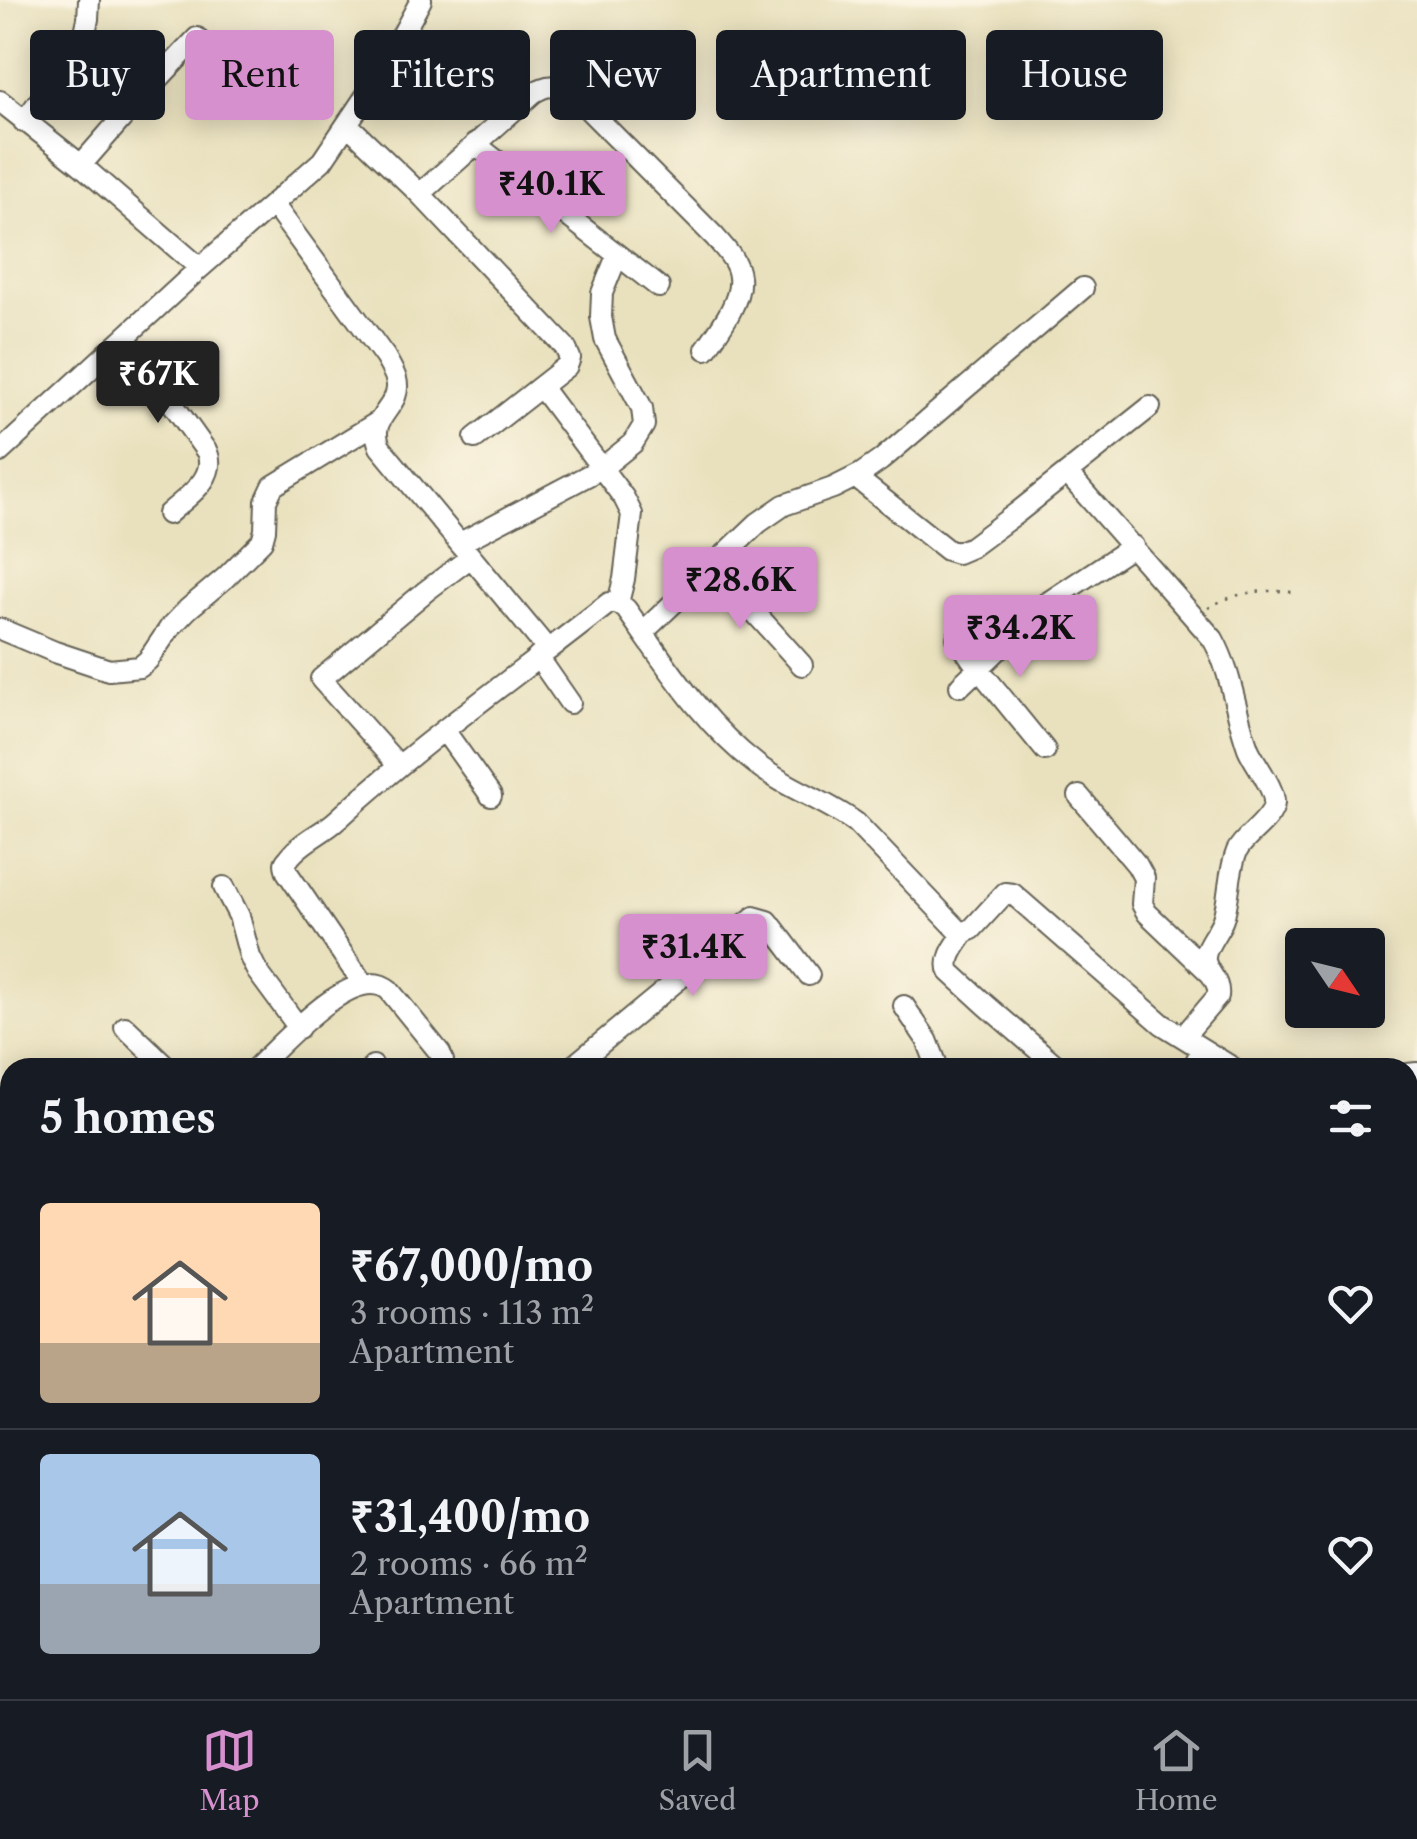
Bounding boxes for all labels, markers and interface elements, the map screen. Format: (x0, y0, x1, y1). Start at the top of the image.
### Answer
chip: Buy (30, 30, 165, 120)
chip: Rent (185, 30, 334, 120)
chip: Filters (354, 30, 530, 120)
chip: New (550, 30, 696, 120)
chip: Apartment (716, 30, 966, 120)
chip: House (986, 30, 1163, 120)
pin: ₹40.1K (470, 151, 632, 236)
text: ₹40.1K (498, 164, 604, 203)
pin: ₹67K (99, 341, 217, 426)
text: ₹67K (118, 354, 198, 393)
pin: ₹28.6K (659, 547, 821, 632)
text: ₹28.6K (685, 560, 795, 599)
pin: ₹34.2K (939, 595, 1101, 680)
text: ₹34.2K (966, 608, 1074, 647)
pin: ₹31.4K (612, 914, 774, 999)
text: ₹31.4K (641, 927, 745, 966)
north arrow (1285, 928, 1385, 1028)
map controls (1285, 928, 1385, 1028)
icon: filters (1323, 1091, 1378, 1146)
text: 5 homes (40, 1092, 216, 1144)
text: ₹67,000/mo (350, 1240, 593, 1292)
icon: home (120, 1243, 240, 1363)
icon: heart (1323, 1276, 1378, 1331)
text: 3 rooms · 113 m² (350, 1293, 594, 1332)
text: Apartment (350, 1332, 514, 1371)
text: ₹31,400/mo (350, 1491, 590, 1543)
icon: home (120, 1494, 240, 1614)
icon: heart (1323, 1527, 1378, 1582)
text: 2 rooms · 66 m² (350, 1544, 588, 1583)
text: Apartment (350, 1583, 514, 1622)
tab: Map (199, 1723, 260, 1817)
tab: Saved (659, 1723, 736, 1817)
tab: Home (1135, 1723, 1218, 1817)

